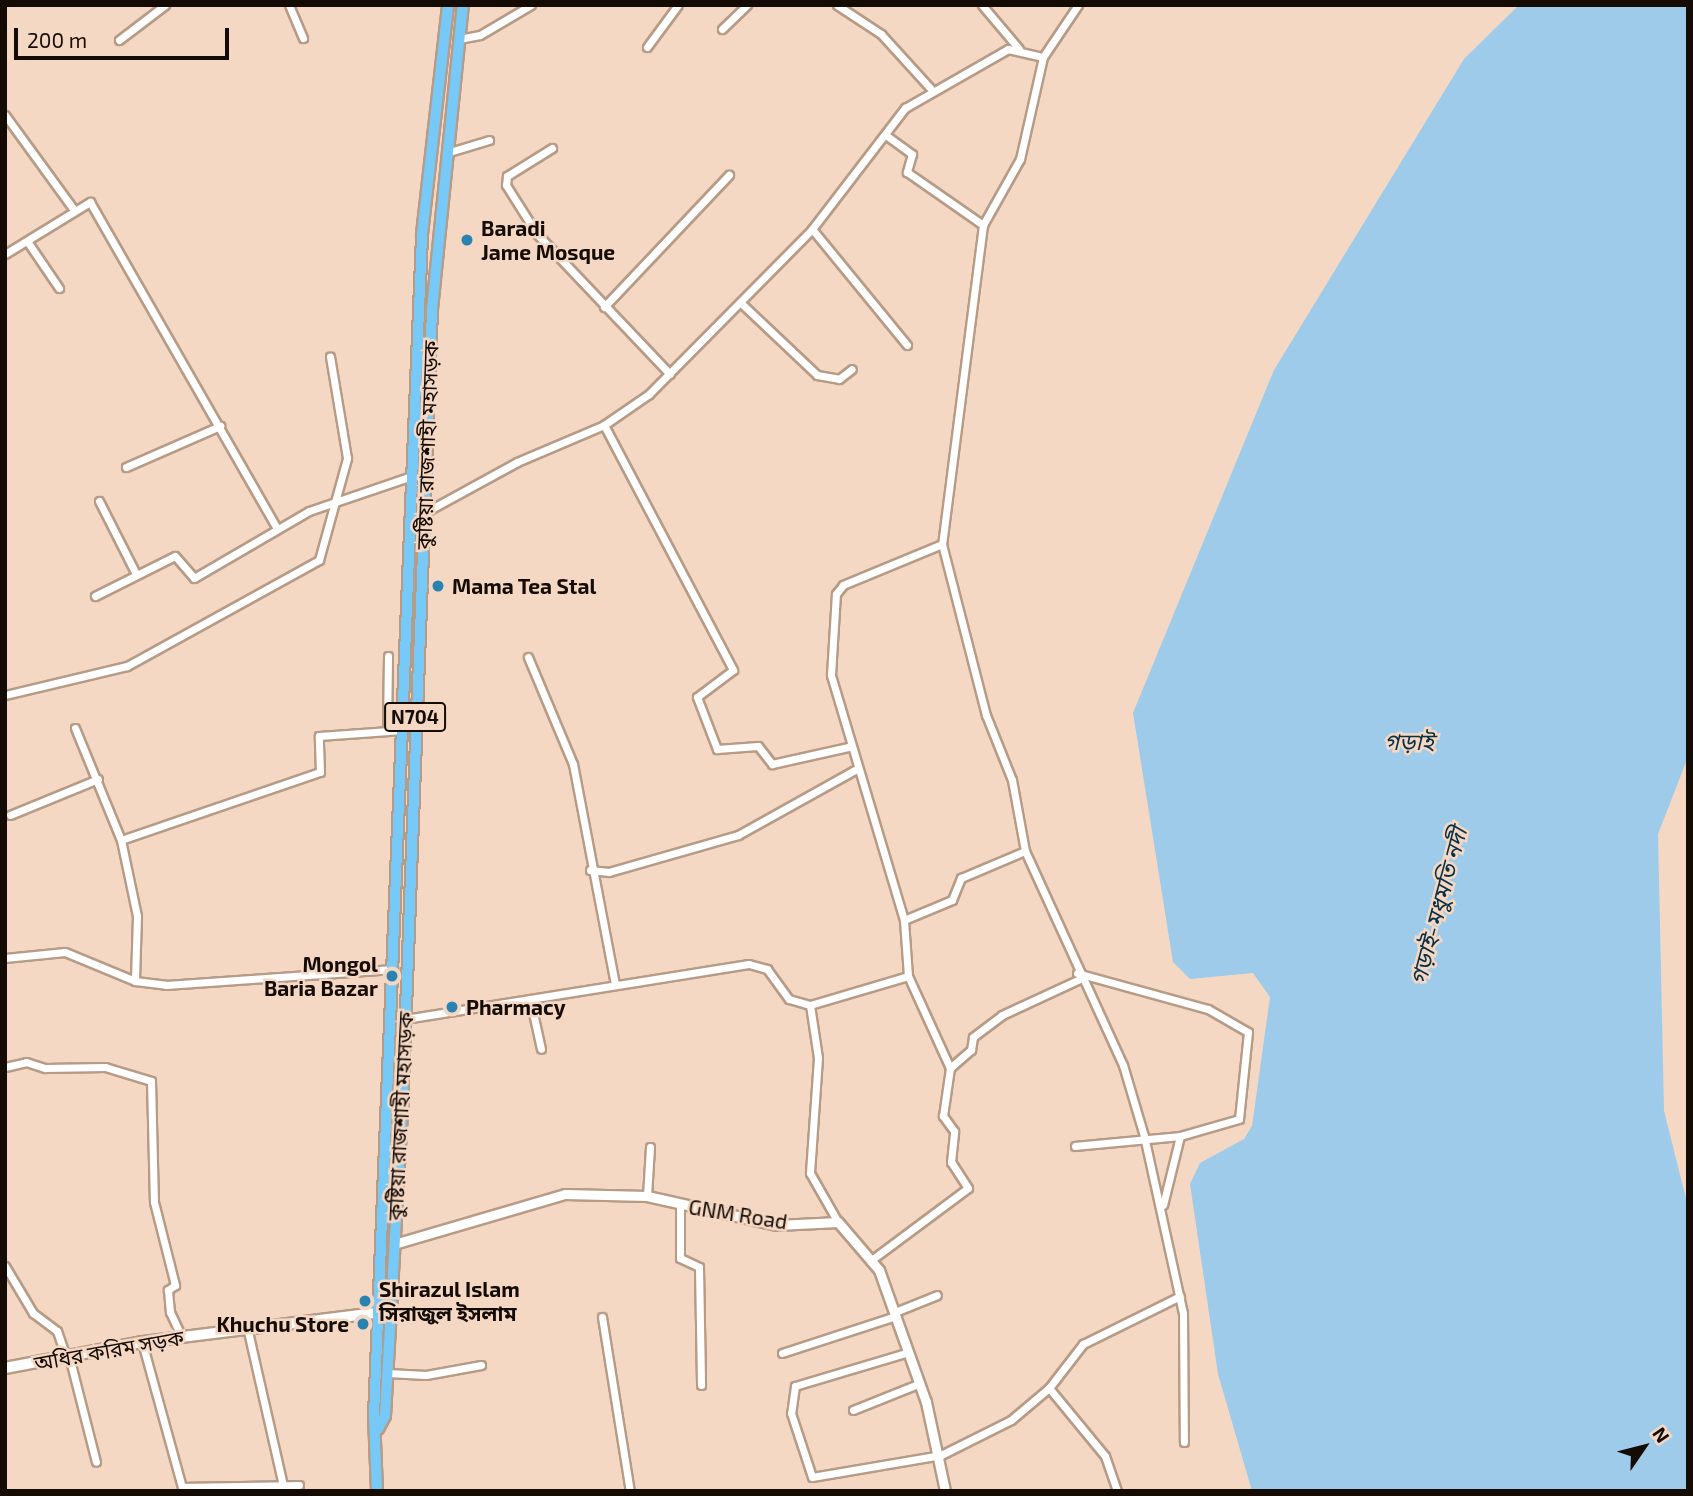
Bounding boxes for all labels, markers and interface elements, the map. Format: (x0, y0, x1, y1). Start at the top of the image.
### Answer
scale bar (18, 14, 233, 58)
text: 200 m (27, 27, 87, 52)
place label: Baradi Jame Mosque (481, 215, 615, 265)
marker: Baradi Jame Mosque (459, 232, 475, 248)
street label: কুষ্টিয়া রাজশাহী মহাসড়ক (411, 340, 443, 550)
place label: Mama Tea Stal (452, 573, 597, 599)
marker: Mama Tea Stal (430, 578, 446, 594)
road number: N704 (384, 702, 446, 732)
water label: গড়াই (1384, 727, 1434, 755)
water label: গড়াই-মধুমতি নদী (1404, 824, 1472, 988)
place label: Mongol Baria Bazar (264, 951, 378, 1001)
marker: Mongol Baria Bazar (384, 968, 400, 984)
place label: Pharmacy (466, 994, 566, 1020)
marker: Pharmacy (444, 999, 460, 1015)
street label: কুষ্টিয়া রাজশাহী মহাসড়ক (382, 1011, 418, 1221)
street label: GNM Road (687, 1194, 789, 1234)
place label: Shirazul Islam সিরাজুল ইসলাম (379, 1276, 520, 1326)
marker: Shirazul Islam সিরাজুল ইসলাম (357, 1293, 373, 1309)
place label: Khuchu Store (216, 1311, 349, 1337)
marker: Khuchu Store (355, 1316, 371, 1332)
street label: অধির করিম সড়ক (32, 1324, 186, 1376)
north arrow (1609, 1412, 1679, 1482)
text: N (1648, 1422, 1675, 1447)

